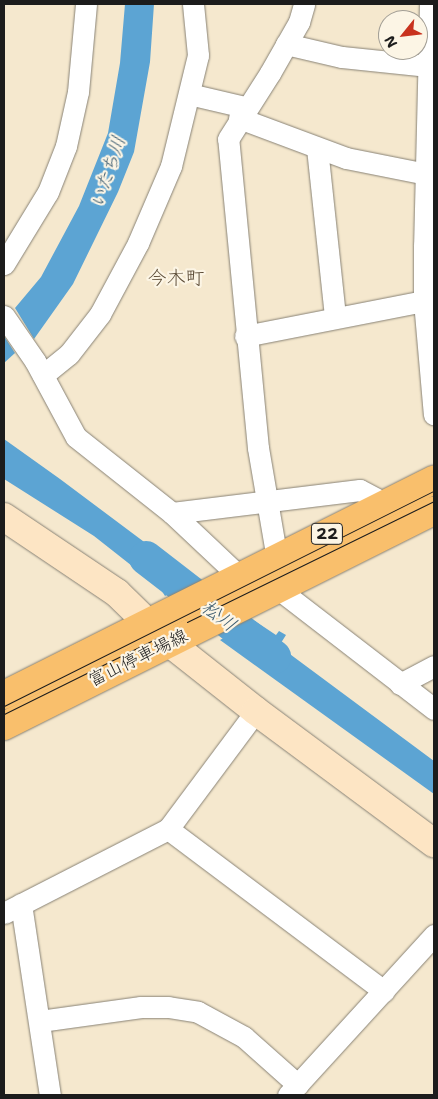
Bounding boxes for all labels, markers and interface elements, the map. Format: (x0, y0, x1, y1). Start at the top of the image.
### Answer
north arrow (378, 10, 428, 60)
text: N (380, 33, 401, 51)
water label: いたち川 (85, 132, 131, 212)
district label: 今木町 (148, 267, 204, 289)
road number: 22 (311, 520, 343, 548)
water label: 松川 (197, 595, 241, 637)
street label: 富山停車場線 (85, 625, 191, 691)

